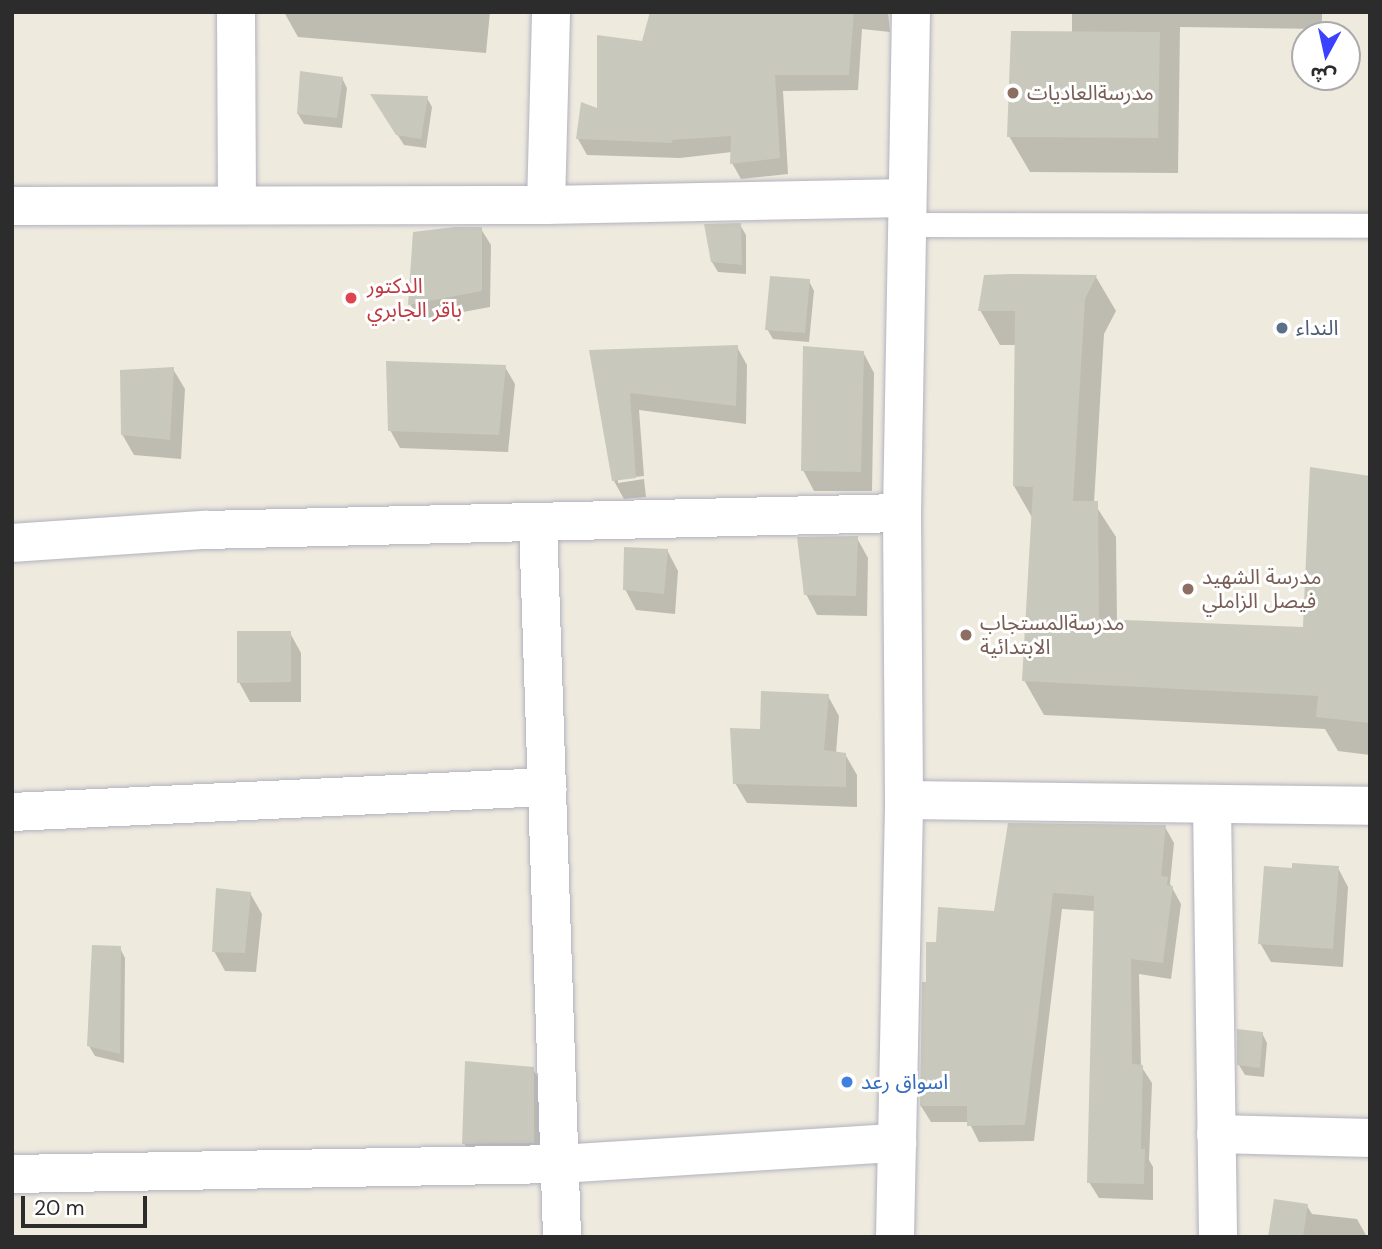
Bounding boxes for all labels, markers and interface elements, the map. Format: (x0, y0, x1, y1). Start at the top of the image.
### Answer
north arrow (1291, 21, 1361, 91)
text: ش (1309, 61, 1338, 90)
place label: مدرسةالعاديات (1027, 80, 1154, 106)
marker: مدرسةالعاديات (1005, 85, 1021, 101)
place label: الدكتور باقر الجابري (367, 273, 462, 323)
marker: الدكتور باقر الجابري (341, 288, 361, 308)
place label: النداء (1296, 315, 1338, 341)
marker: النداء (1274, 320, 1290, 336)
place label: مدرسة الشهيد فيصل الزاملي (1202, 564, 1321, 614)
marker: مدرسة الشهيد فيصل الزاملي (1180, 581, 1196, 597)
place label: مدرسةالمستجاب الابتدائية (980, 610, 1125, 660)
marker: مدرسةالمستجاب الابتدائية (958, 627, 974, 643)
place label: اسواق رعد (861, 1069, 948, 1095)
marker: اسواق رعد (839, 1074, 855, 1090)
scale bar (24, 1182, 150, 1226)
text: 20 m (34, 1194, 85, 1222)

